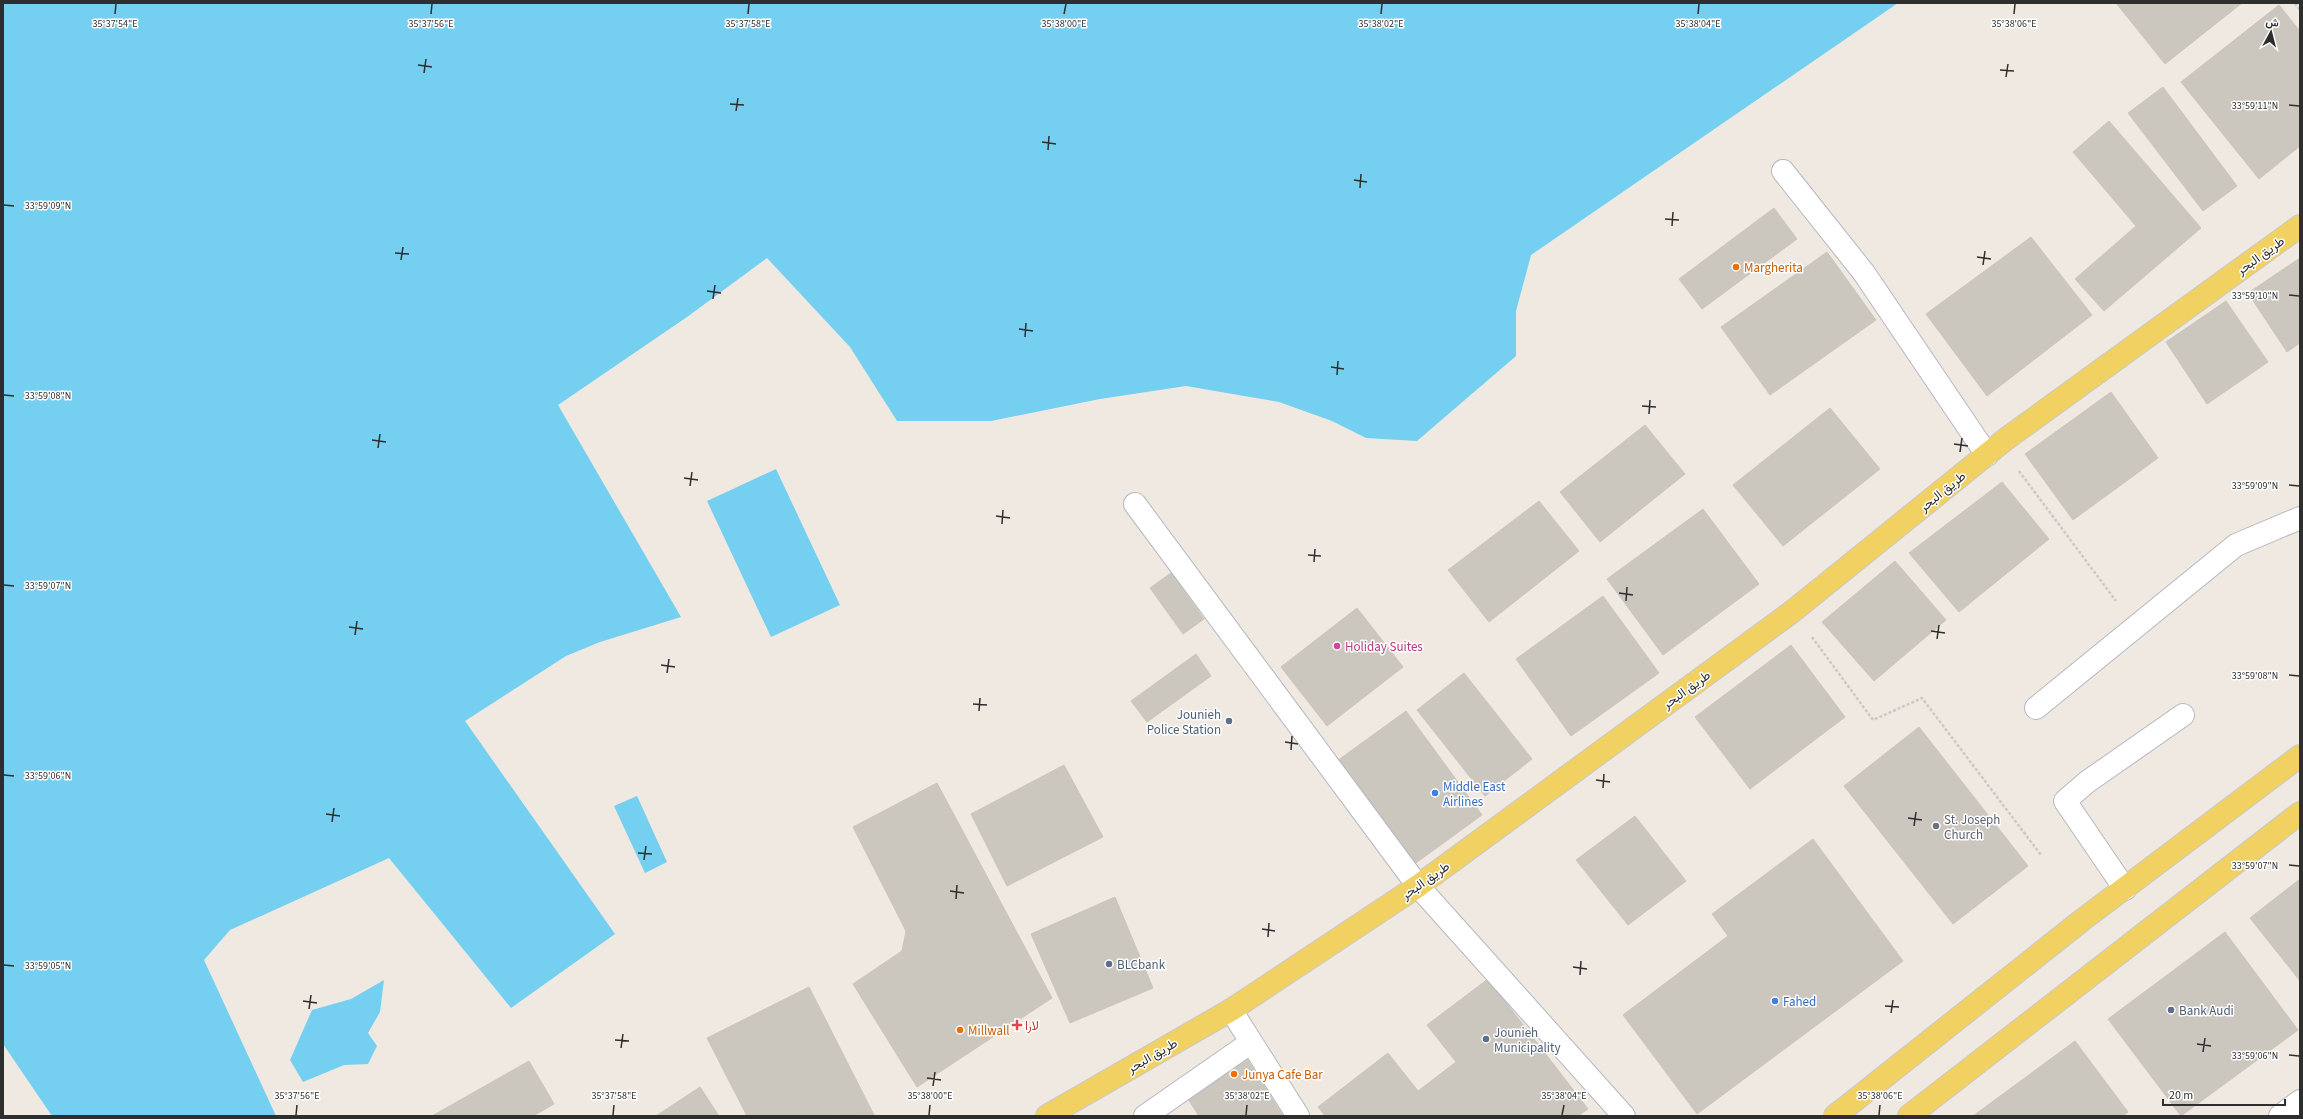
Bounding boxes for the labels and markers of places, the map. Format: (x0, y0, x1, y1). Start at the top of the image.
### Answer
place label: Margherita (1744, 259, 1803, 277)
marker: Margherita (1731, 262, 1741, 272)
place label: Holiday Suites (1345, 638, 1423, 656)
marker: Holiday Suites (1332, 641, 1342, 651)
place label: Jounieh Police Station (1147, 706, 1221, 739)
marker: Jounieh Police Station (1224, 716, 1234, 726)
place label: Middle East Airlines (1443, 778, 1506, 811)
marker: Middle East Airlines (1430, 788, 1440, 798)
place label: St. Joseph Church (1944, 811, 2000, 844)
marker: St. Joseph Church (1931, 821, 1941, 831)
place label: BLCbank (1117, 956, 1166, 974)
marker: BLCbank (1104, 959, 1114, 969)
place label: Fahed (1783, 993, 1816, 1011)
marker: Fahed (1770, 996, 1780, 1006)
place label: Bank Audi (2179, 1002, 2234, 1020)
marker: Bank Audi (2166, 1005, 2176, 1015)
place label: لارا (1025, 1017, 1039, 1035)
marker: لارا (1012, 1020, 1022, 1030)
place label: Millwall (968, 1022, 1010, 1040)
place label: Jounieh Municipality (1494, 1024, 1561, 1057)
marker: Millwall (955, 1025, 965, 1035)
marker: Jounieh Municipality (1481, 1034, 1491, 1044)
place label: Junya Cafe Bar (1242, 1066, 1323, 1084)
marker: Junya Cafe Bar (1229, 1069, 1239, 1079)

